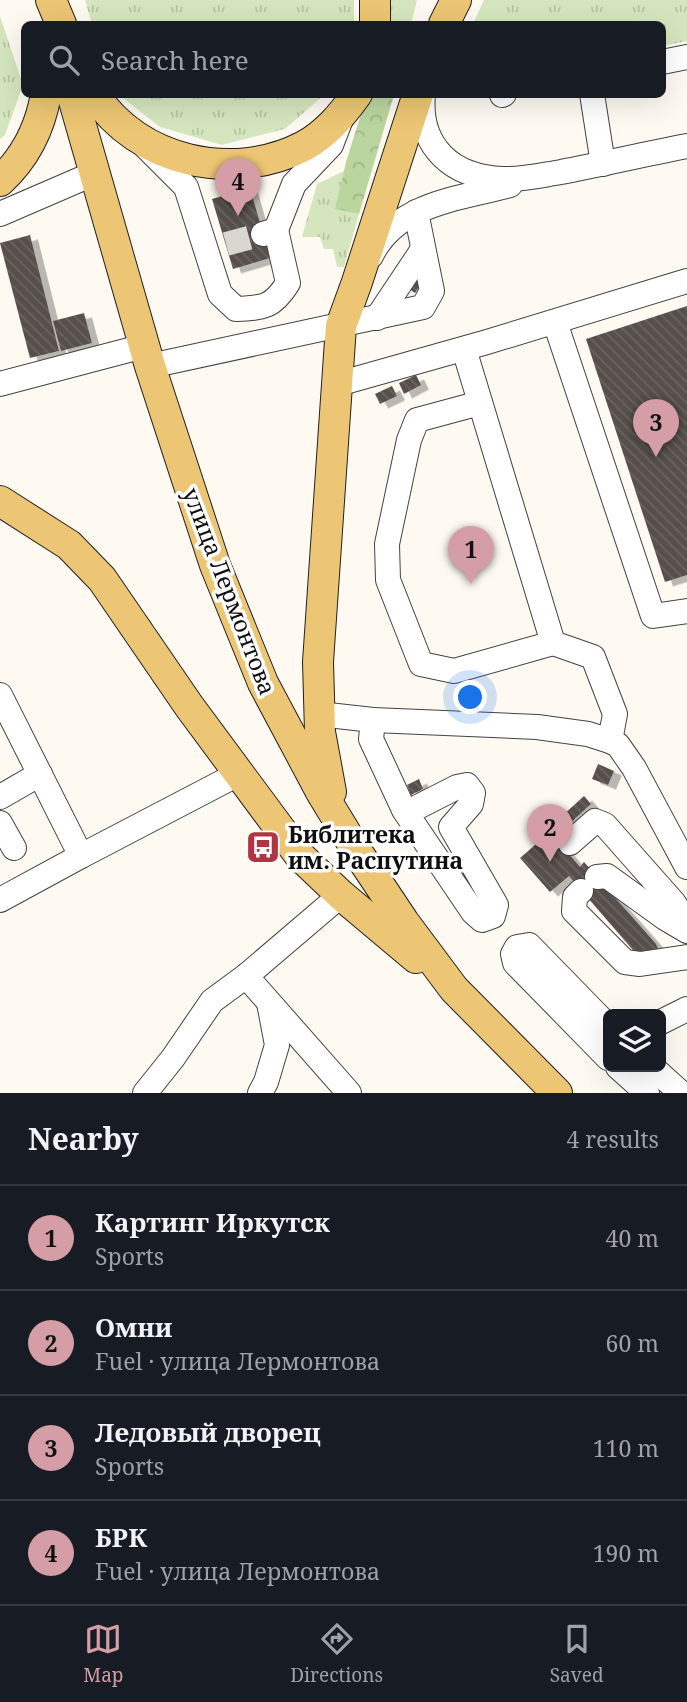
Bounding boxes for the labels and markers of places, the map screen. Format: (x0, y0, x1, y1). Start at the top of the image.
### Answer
pin: 4 (215, 158, 261, 216)
pin: 3 (633, 399, 679, 457)
pin: 1 (448, 526, 494, 584)
pin: 2 (527, 804, 573, 862)
place label: Библитека им. Распутина (288, 818, 463, 876)
bus stop icon: Библитека им. Распутина (244, 828, 282, 866)

